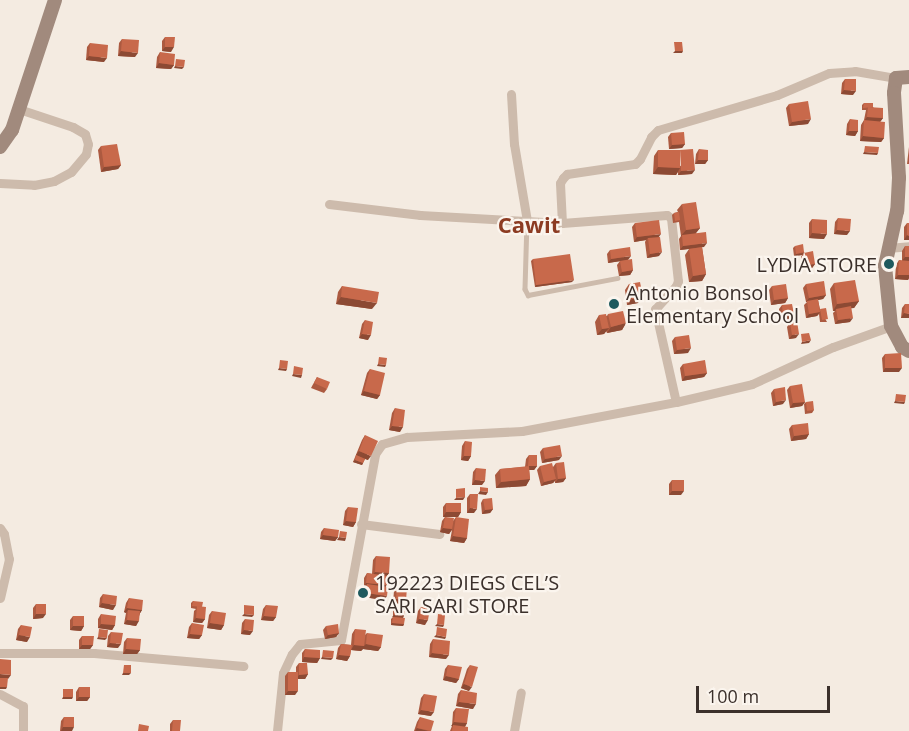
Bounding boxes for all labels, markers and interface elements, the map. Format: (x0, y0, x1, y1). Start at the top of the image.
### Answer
district label: Cawit (498, 212, 560, 238)
place label: LYDIA STORE (756, 252, 877, 276)
marker: LYDIA STORE (882, 257, 896, 271)
place label: Antonio Bonsol Elementary School (626, 280, 799, 327)
marker: Antonio Bonsol Elementary School (607, 297, 621, 311)
place label: 192223 DIEGS CEL’S SARI SARI STORE (375, 570, 559, 617)
marker: 192223 DIEGS CEL’S SARI SARI STORE (356, 586, 370, 600)
scale bar (699, 674, 832, 712)
text: 100 m (707, 684, 759, 708)

